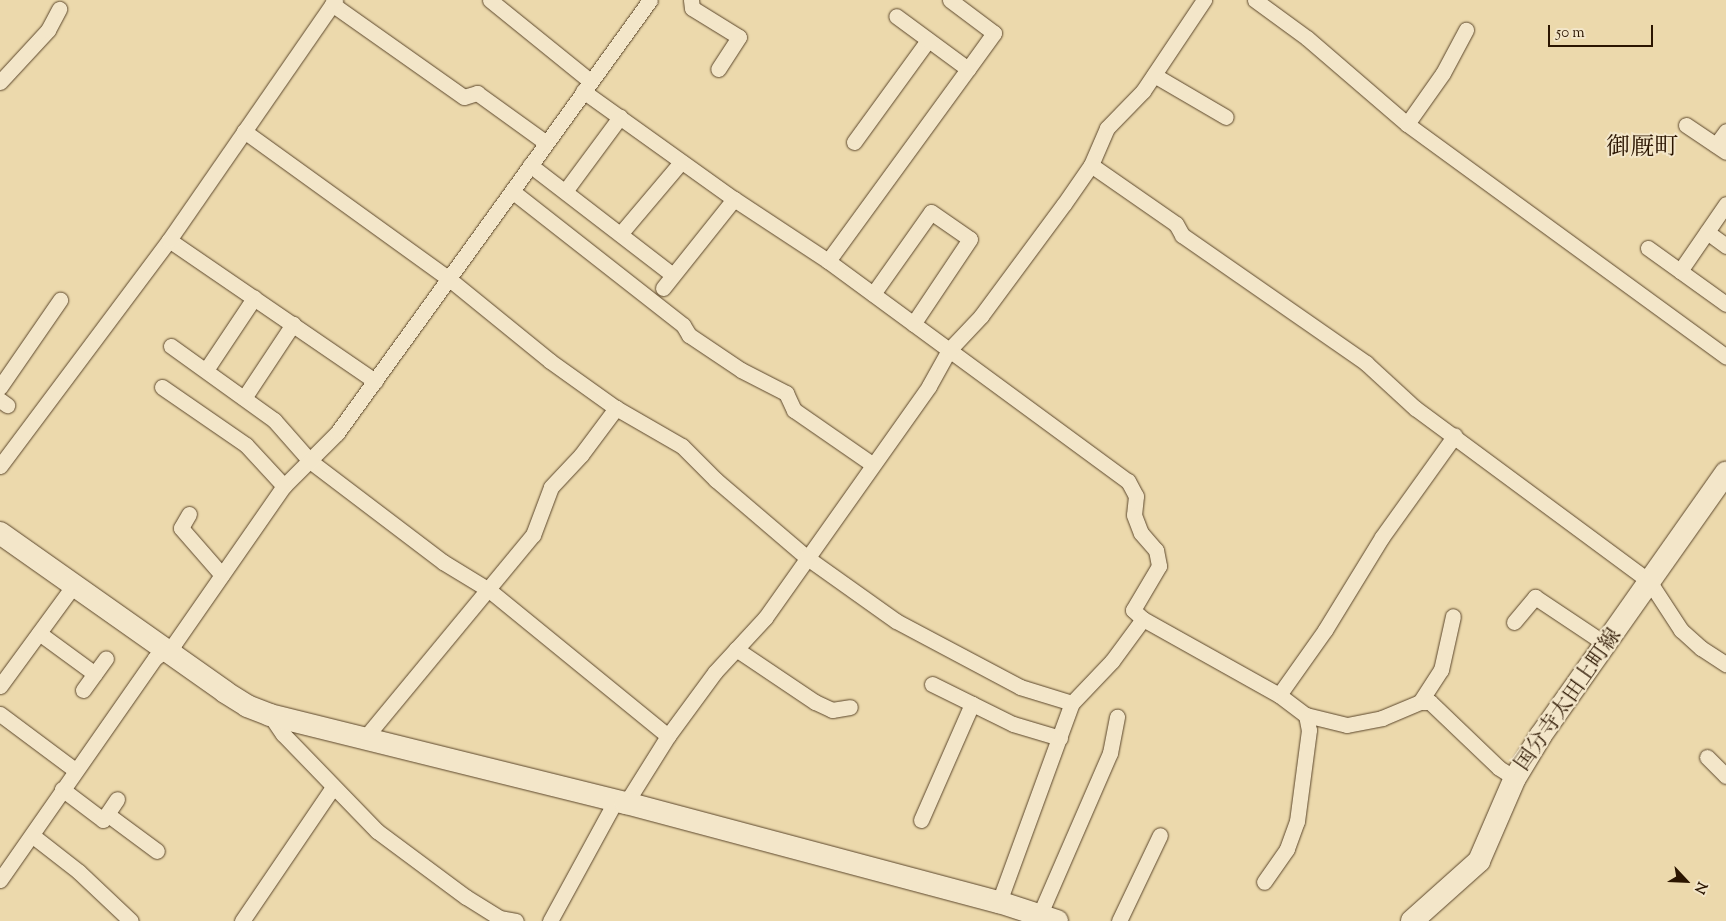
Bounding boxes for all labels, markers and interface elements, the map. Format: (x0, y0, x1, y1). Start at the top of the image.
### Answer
scale bar (1551, 15, 1656, 47)
text: 50 m (1556, 23, 1585, 44)
district label: 御厩町 (1606, 135, 1678, 163)
street label: 国分寺太田上町線 (1510, 624, 1628, 776)
north arrow (1661, 856, 1711, 906)
text: N (1688, 878, 1711, 897)

